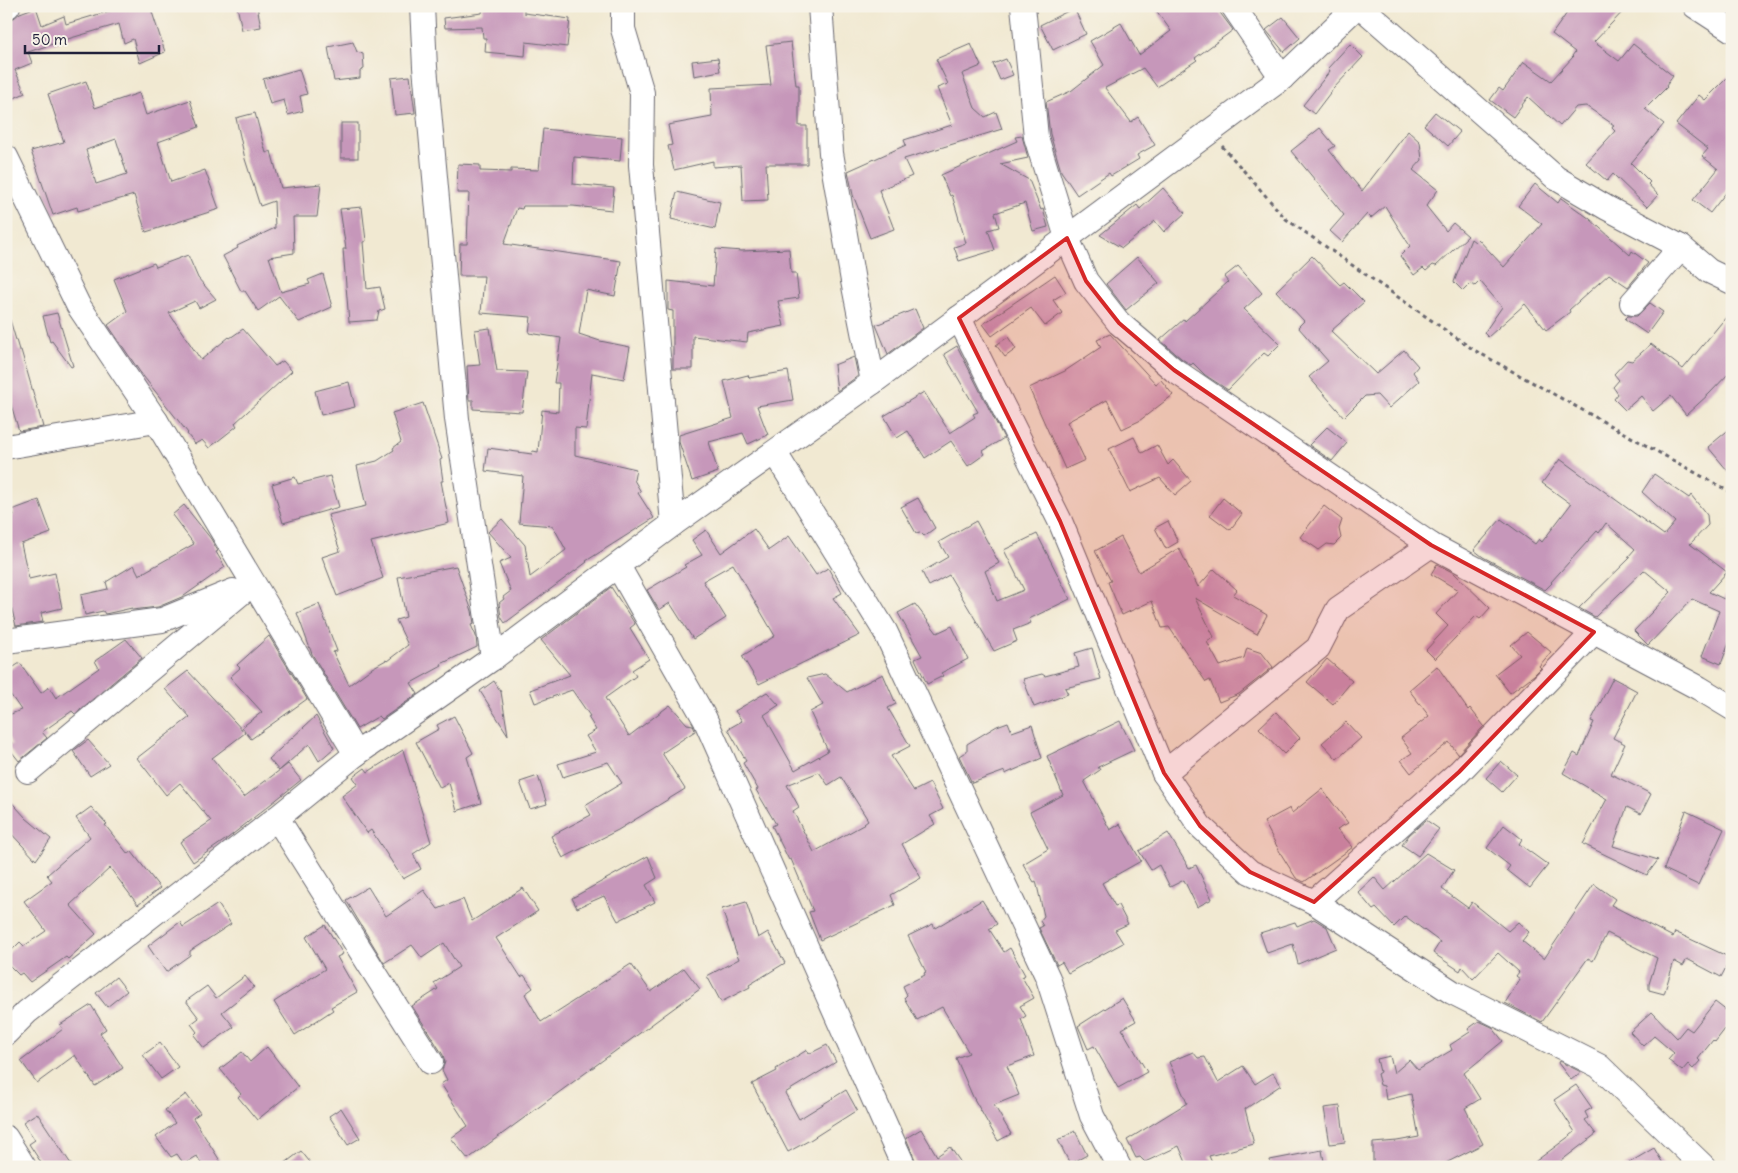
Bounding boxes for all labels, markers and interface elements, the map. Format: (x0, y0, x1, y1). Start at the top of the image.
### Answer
scale bar (25, 22, 159, 54)
text: 50 m (32, 30, 67, 49)

